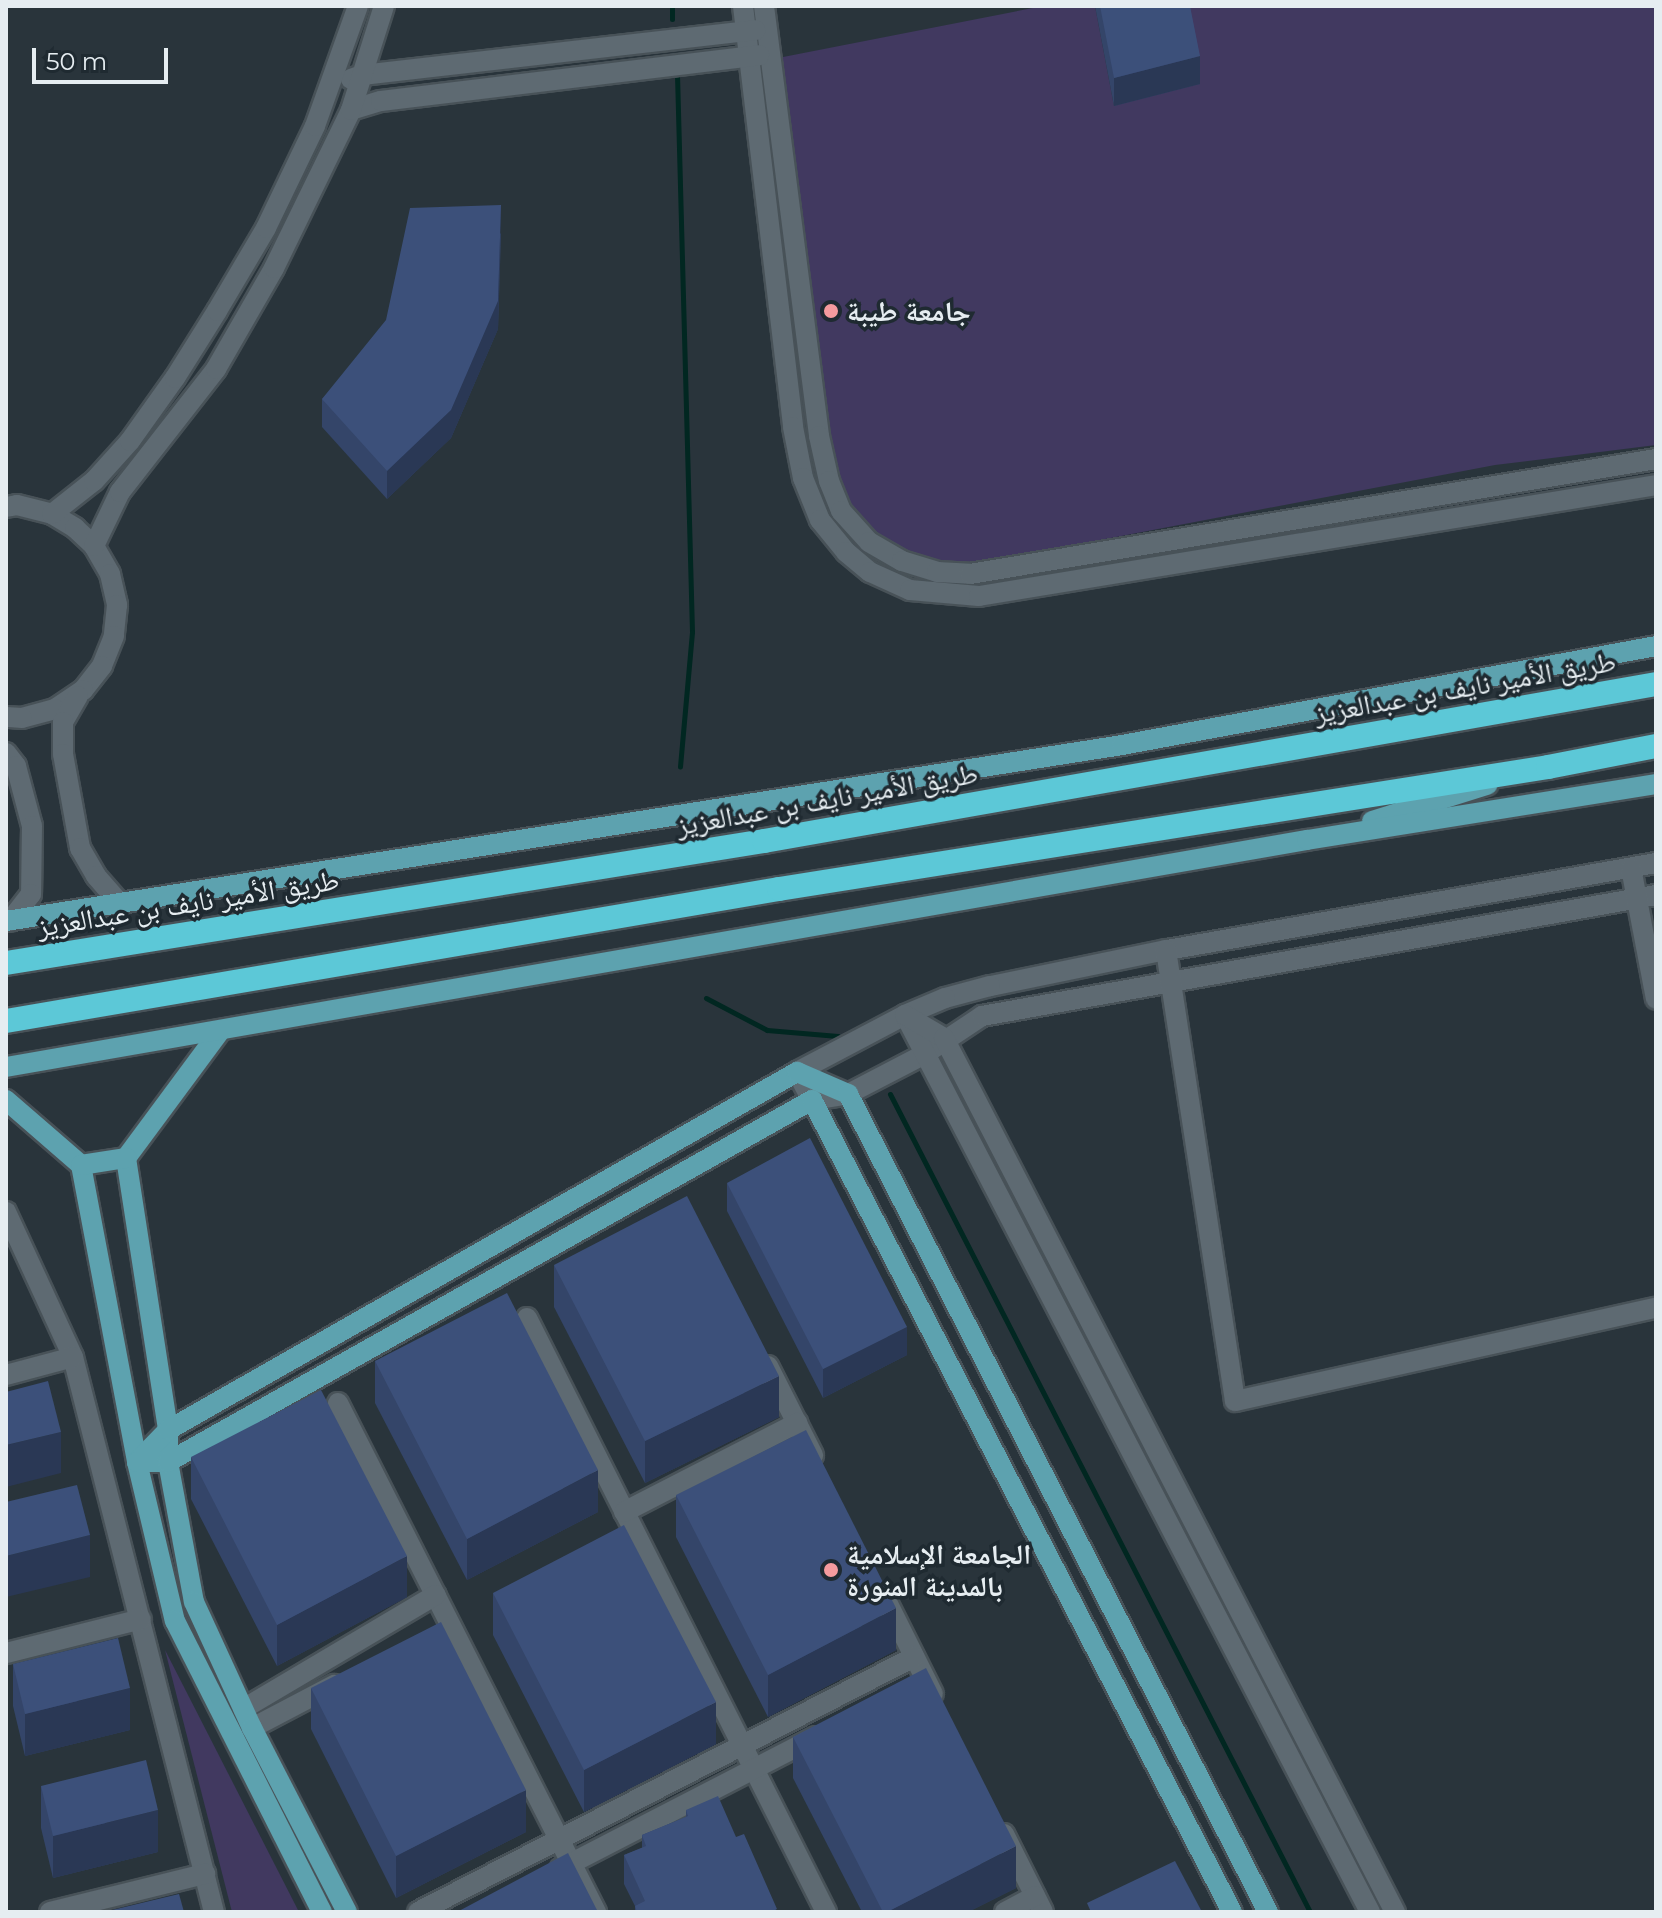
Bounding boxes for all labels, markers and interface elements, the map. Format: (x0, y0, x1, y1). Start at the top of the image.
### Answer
scale bar (36, 32, 172, 82)
text: 50 m (46, 47, 107, 76)
place label: جامعة طيبة (847, 294, 971, 328)
marker: جامعة طيبة (822, 302, 840, 320)
street label: طريق الأمير نايف بن عبدالعزيز (1312, 644, 1618, 730)
street label: طريق الأمير نايف بن عبدالعزيز (674, 756, 980, 842)
street label: طريق الأمير نايف بن عبدالعزيز (35, 863, 341, 943)
place label: الجامعة الإسلامية بالمدينة المنورة (847, 1537, 1031, 1603)
marker: الجامعة الإسلامية بالمدينة المنورة (822, 1561, 840, 1579)

